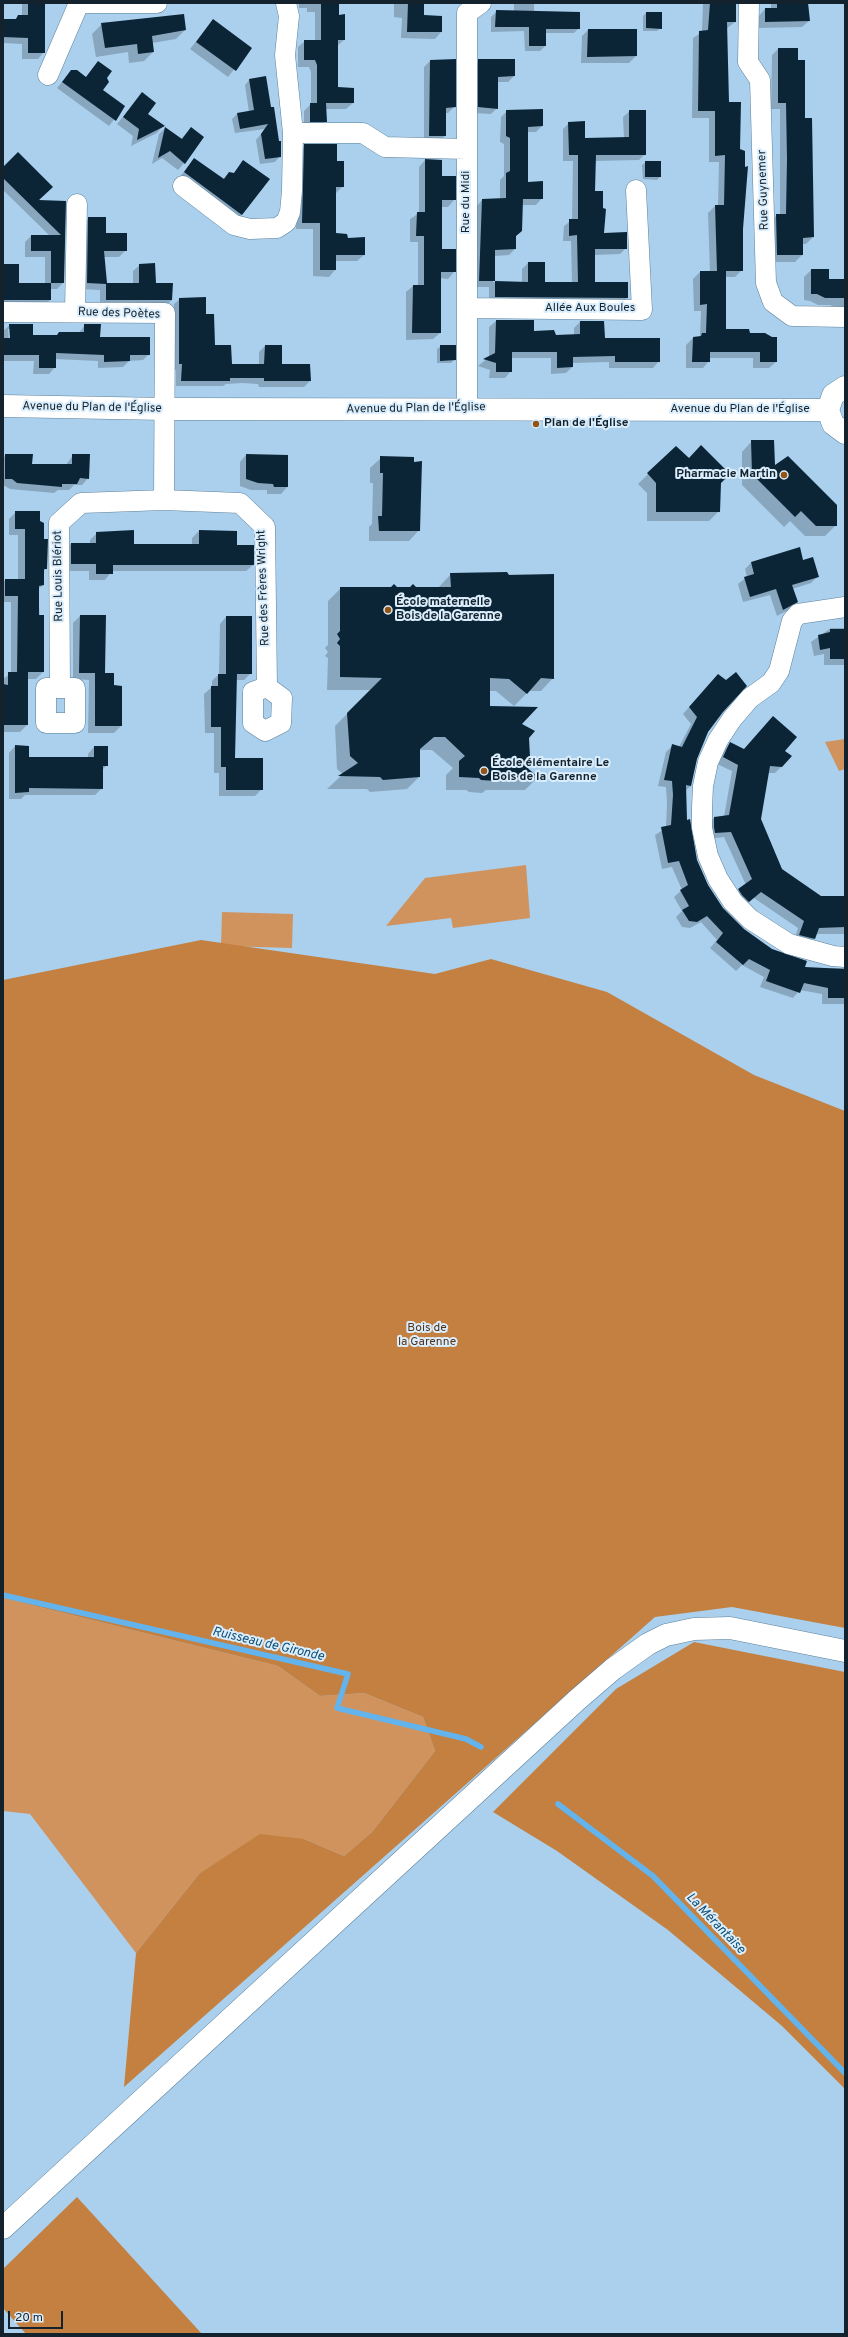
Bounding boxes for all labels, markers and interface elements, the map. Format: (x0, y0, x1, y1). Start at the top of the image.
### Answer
street label: Rue Guynemer (755, 150, 773, 230)
street label: Rue du Midi (460, 171, 474, 233)
street label: Allée Aux Boules (545, 302, 635, 316)
street label: Rue des Poètes (77, 305, 161, 323)
street label: Avenue du Plan de l'Église (22, 400, 162, 416)
street label: Avenue du Plan de l'Église (346, 401, 486, 417)
street label: Avenue du Plan de l'Église (670, 403, 810, 417)
place label: Plan de l'Église (544, 417, 628, 431)
marker: Plan de l'Église (531, 419, 541, 429)
place label: Pharmacie Martin (676, 468, 776, 482)
marker: Pharmacie Martin (779, 470, 789, 480)
street label: Rue Louis Blériot (51, 530, 67, 622)
street label: Rue des Frères Wright (255, 530, 273, 646)
place label: École maternelle Bois de la Garenne (396, 596, 501, 624)
marker: École maternelle Bois de la Garenne (383, 605, 393, 615)
place label: École élémentaire Le Bois de la Garenne (492, 757, 609, 785)
marker: École élémentaire Le Bois de la Garenne (479, 766, 489, 776)
park label: Bois de la Garenne (398, 1322, 456, 1350)
water label: Ruisseau de Gironde (211, 1625, 325, 1665)
water label: La Mérantaise (682, 1890, 748, 1958)
scale bar (10, 2303, 65, 2329)
text: 20 m (15, 2310, 43, 2326)

